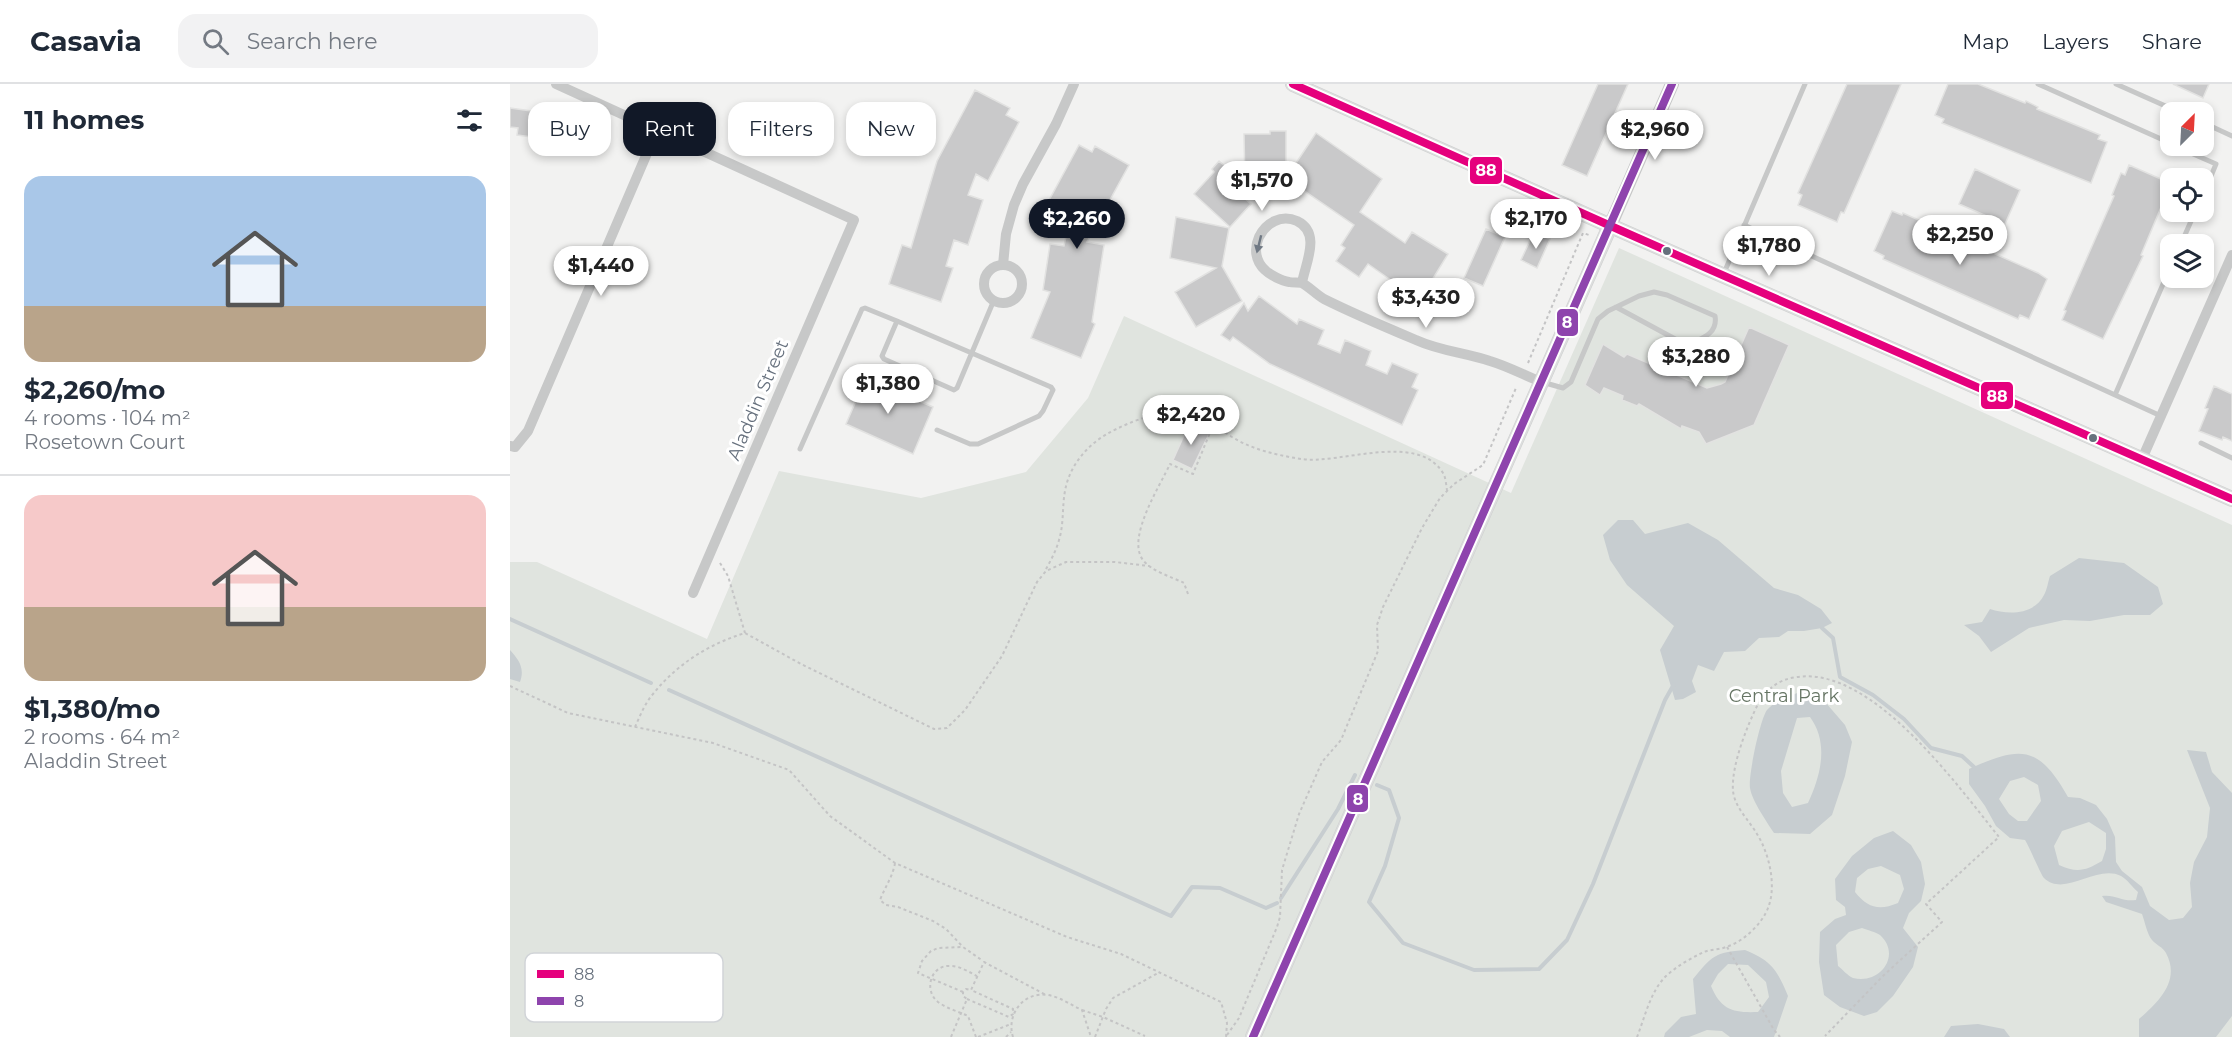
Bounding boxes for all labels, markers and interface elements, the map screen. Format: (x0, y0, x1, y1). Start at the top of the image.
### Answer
search box (178, 14, 598, 68)
text: Casavia (30, 24, 142, 58)
icon: search (199, 25, 232, 58)
text: Search here (247, 28, 378, 55)
text: Map (1962, 29, 2009, 54)
text: Layers (2042, 29, 2109, 54)
text: Share (2142, 29, 2202, 54)
chip: Buy (528, 102, 611, 156)
chip: Rent (623, 102, 716, 156)
chip: Filters (728, 102, 834, 156)
chip: New (846, 102, 936, 156)
north arrow (2160, 102, 2214, 156)
map controls (2160, 102, 2214, 288)
text: 11 homes (24, 104, 144, 136)
icon: filters (453, 104, 486, 137)
pin: $2,960 (1606, 110, 1704, 161)
text: $2,960 (1620, 117, 1690, 141)
line badge: 88 (1469, 156, 1503, 185)
pin: $1,570 (1213, 161, 1311, 212)
text: 88 (1475, 161, 1497, 180)
text: $1,570 (1231, 168, 1293, 192)
button: locate (2160, 168, 2214, 222)
pin: $2,260 (1028, 199, 1126, 250)
pin: $2,170 (1487, 199, 1585, 250)
text: $2,260 (1043, 206, 1111, 230)
text: $2,170 (1504, 206, 1568, 230)
icon: home (201, 215, 309, 323)
pin: $2,250 (1911, 215, 2009, 266)
text: $2,250 (1926, 222, 1994, 246)
pin: $1,780 (1720, 226, 1818, 277)
text: $1,780 (1737, 233, 1801, 257)
button: layers (2160, 234, 2214, 288)
one-way arrow (1253, 235, 1263, 253)
unlabelled marker (1661, 245, 1673, 257)
pin: $1,440 (552, 246, 650, 297)
text: $1,440 (568, 253, 634, 277)
pin: $3,430 (1377, 278, 1475, 329)
text: $3,430 (1392, 285, 1460, 309)
line badge: 8 (1556, 308, 1579, 337)
text: 8 (1562, 313, 1572, 332)
street label: Aladdin Street (723, 336, 793, 464)
pin: $3,280 (1647, 337, 1745, 388)
text: $3,280 (1662, 344, 1730, 368)
pin: $1,380 (839, 364, 937, 415)
text: $1,380 (856, 371, 920, 395)
text: $2,260/mo (24, 374, 165, 406)
line badge: 88 (1980, 381, 2014, 410)
text: 88 (1986, 387, 2008, 406)
pin: $2,420 (1142, 395, 1240, 446)
text: $2,420 (1156, 402, 1226, 426)
text: 4 rooms · 104 m² (24, 406, 191, 430)
text: Rosetown Court (24, 430, 185, 454)
unlabelled marker (2087, 432, 2099, 444)
icon: home (201, 534, 309, 642)
park label: Central Park (1729, 685, 1839, 707)
text: $1,380/mo (24, 693, 160, 725)
text: 2 rooms · 64 m² (24, 725, 180, 749)
text: Aladdin Street (24, 749, 167, 773)
line badge: 8 (1346, 784, 1369, 813)
text: 8 (1353, 790, 1363, 809)
legend (525, 953, 723, 1022)
text: 88 (574, 965, 594, 984)
text: 8 (574, 992, 584, 1011)

